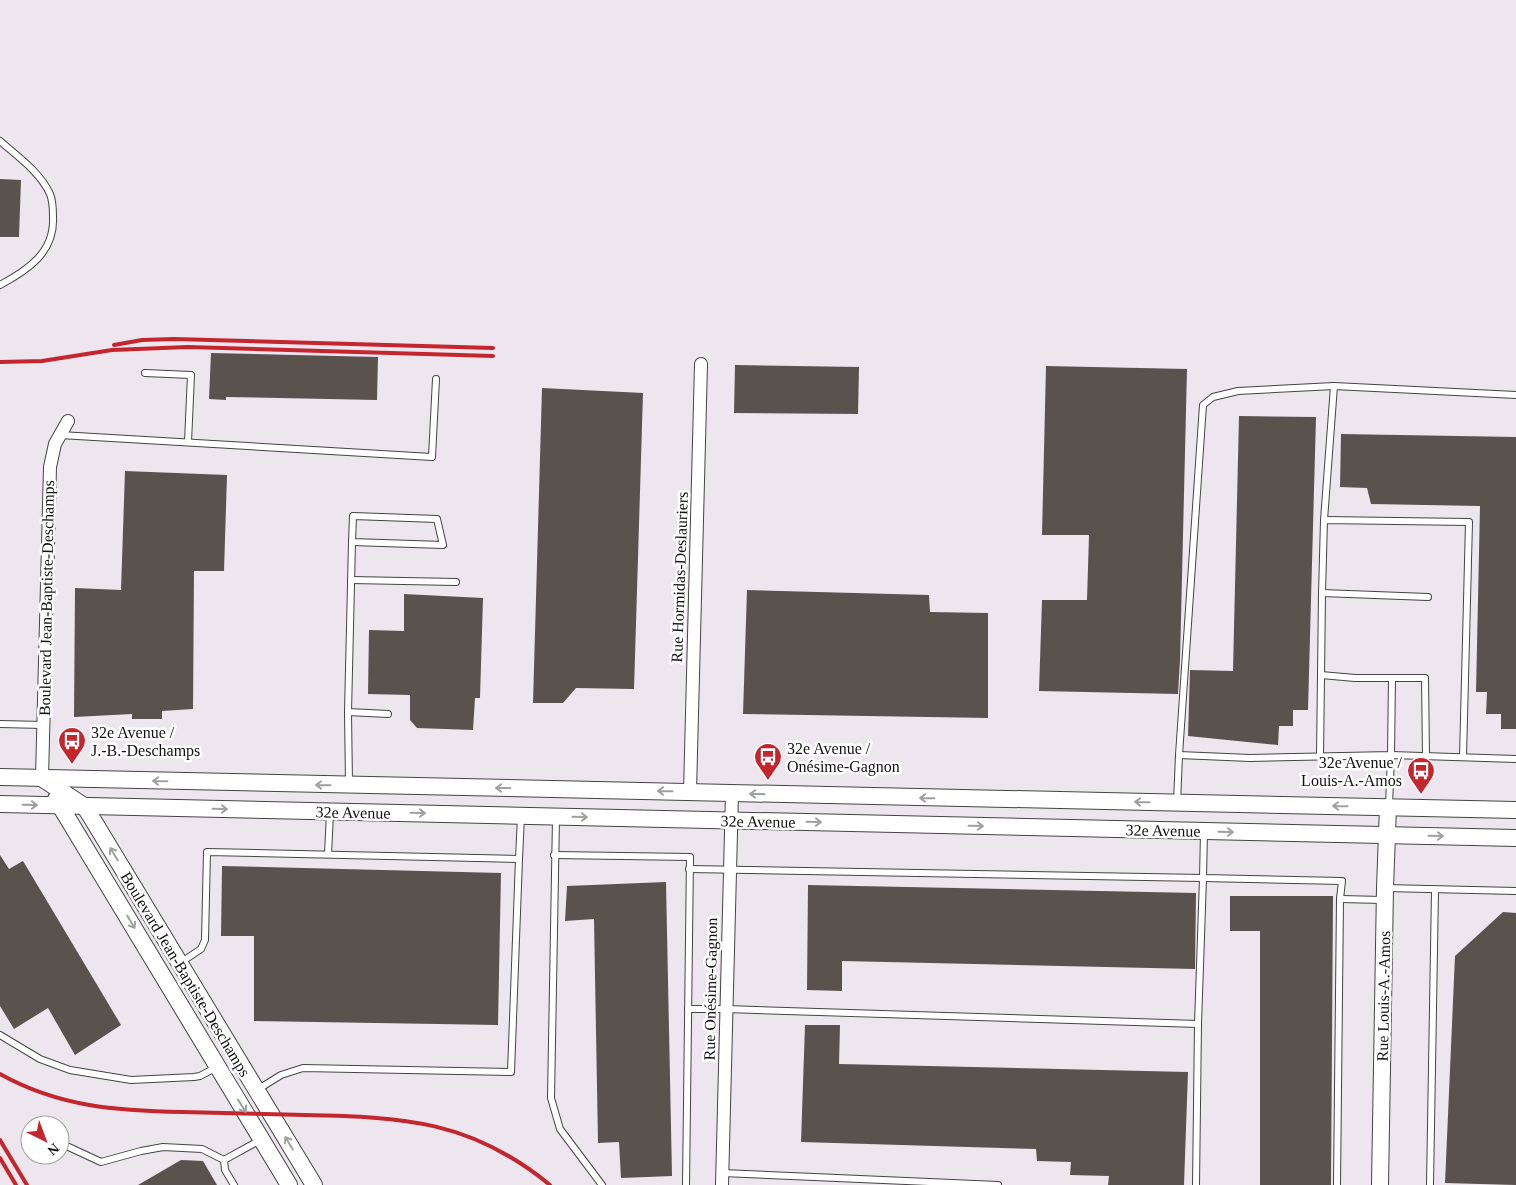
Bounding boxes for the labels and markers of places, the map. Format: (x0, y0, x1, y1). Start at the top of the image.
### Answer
place label: 32e Avenue / J.-B.-Deschamps (91, 724, 200, 760)
bus stop icon: 32e Avenue / J.-B.-Deschamps (57, 726, 87, 765)
place label: 32e Avenue / Onésime-Gagnon (787, 740, 900, 776)
bus stop icon: 32e Avenue / Onésime-Gagnon (753, 742, 783, 781)
place label: 32e Avenue / Louis-A.-Amos (1301, 754, 1403, 789)
bus stop icon: 32e Avenue / Louis-A.-Amos (1406, 756, 1436, 795)

